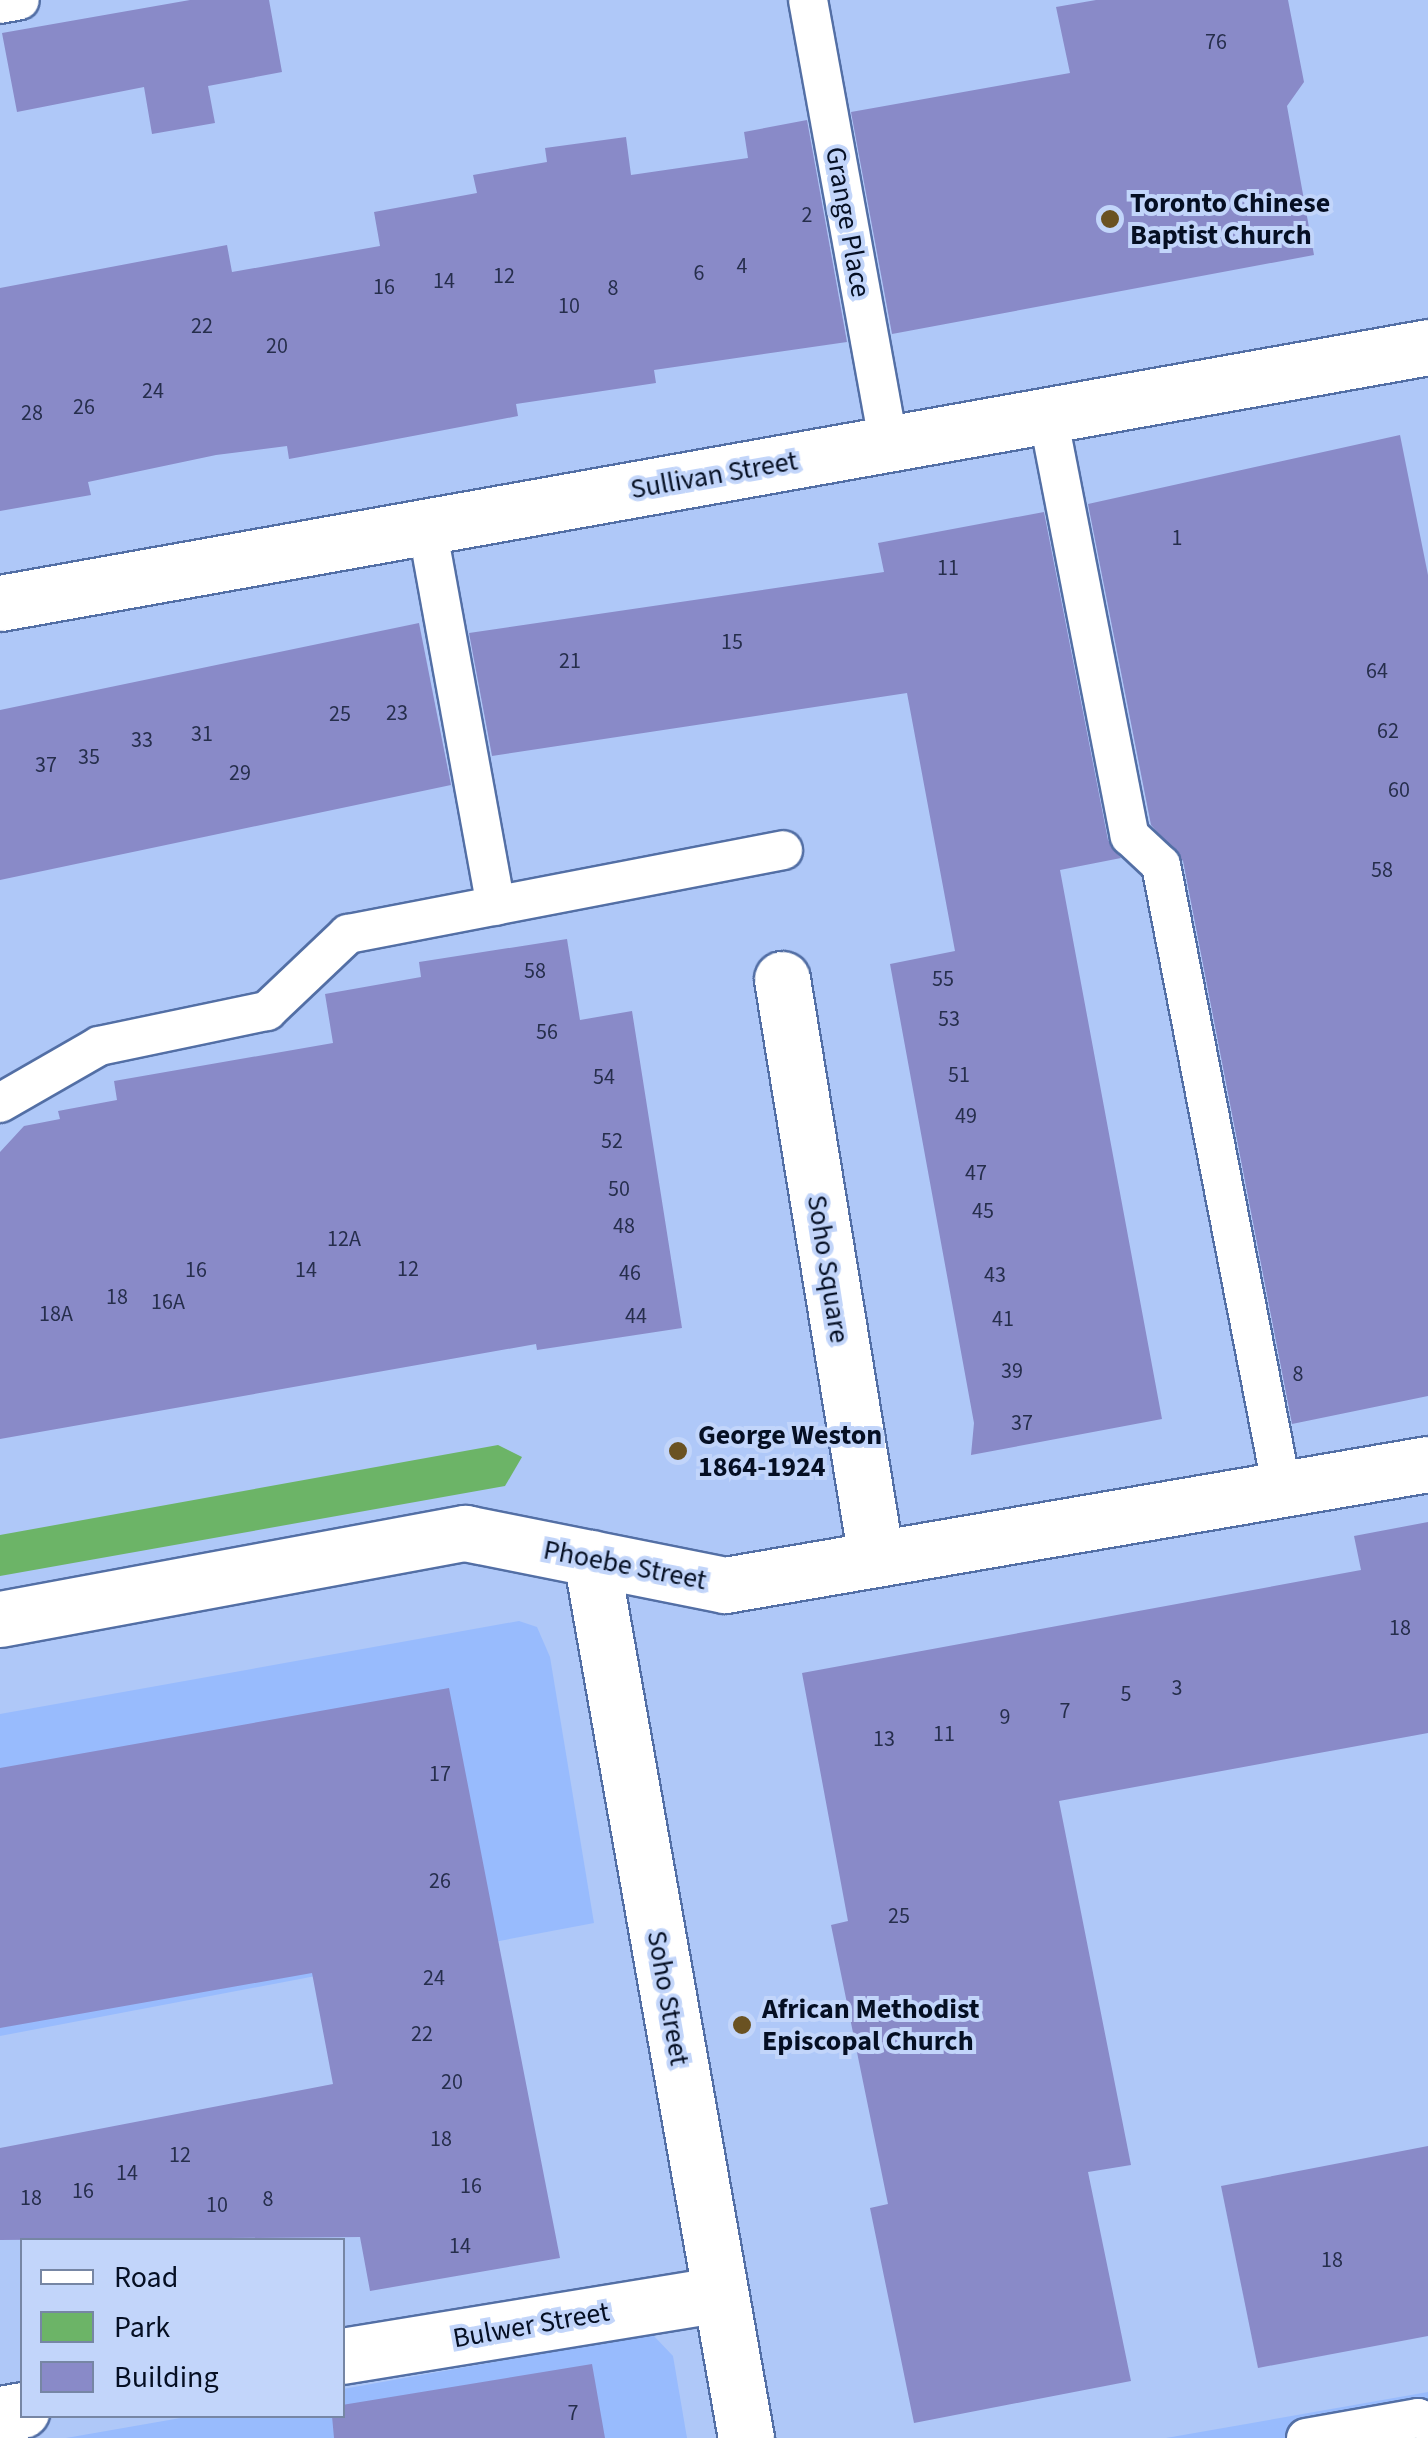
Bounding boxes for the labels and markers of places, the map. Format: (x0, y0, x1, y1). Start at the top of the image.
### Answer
place label: Toronto Chinese Baptist Church (1130, 186, 1330, 252)
marker: Toronto Chinese Baptist Church (1099, 208, 1121, 230)
place label: George Weston 1864-1924 (698, 1418, 882, 1484)
marker: George Weston 1864-1924 (667, 1440, 689, 1462)
place label: African Methodist Episcopal Church (762, 1992, 980, 2058)
marker: African Methodist Episcopal Church (731, 2014, 753, 2036)

